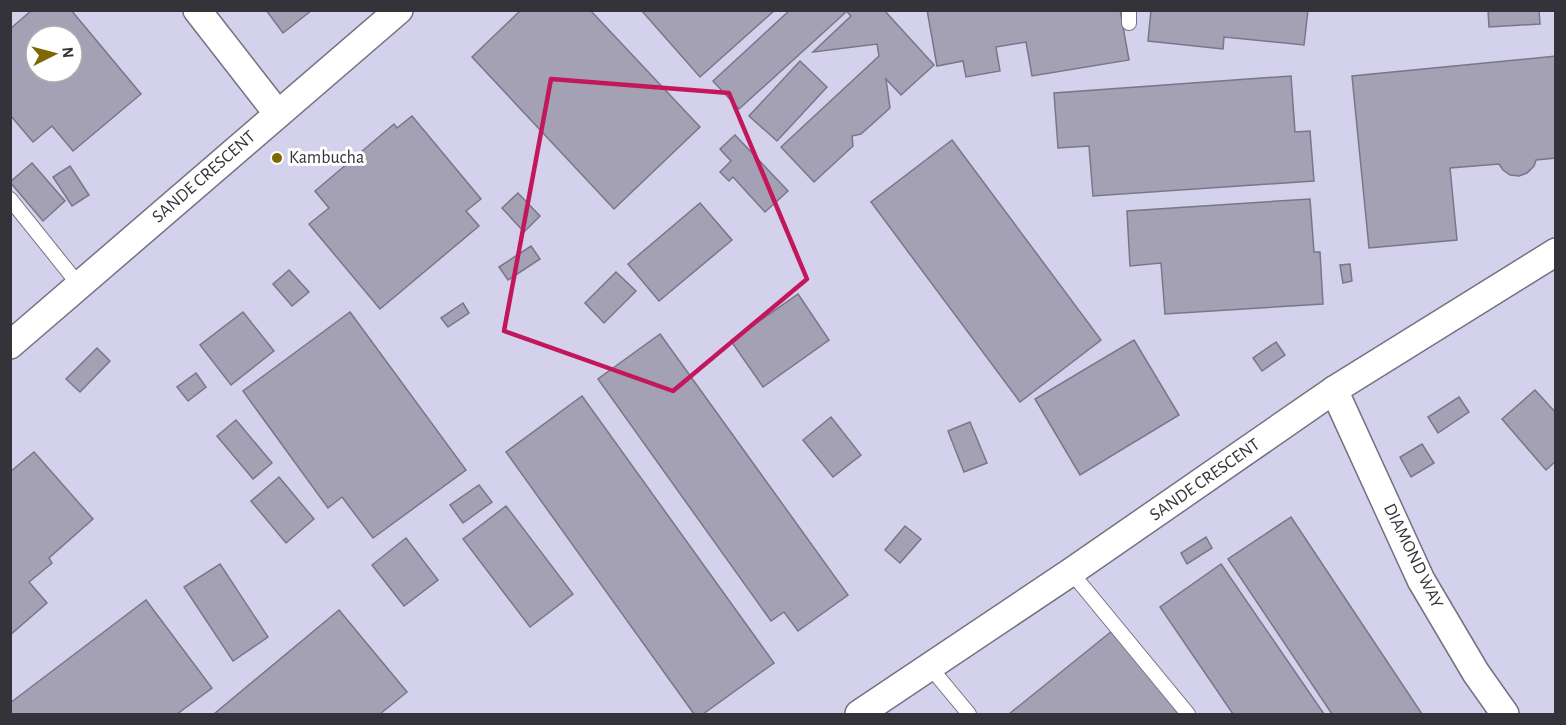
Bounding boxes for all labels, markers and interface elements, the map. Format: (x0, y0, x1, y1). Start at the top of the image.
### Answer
north arrow (24, 24, 84, 84)
text: N (59, 46, 76, 59)
street label: SANDE CRESCENT (149, 127, 259, 226)
place label: Kambucha (289, 149, 364, 167)
marker: Kambucha (270, 151, 284, 165)
street label: SANDE CRESCENT (1147, 435, 1264, 525)
street label: DIAMOND WAY (1380, 501, 1446, 612)

